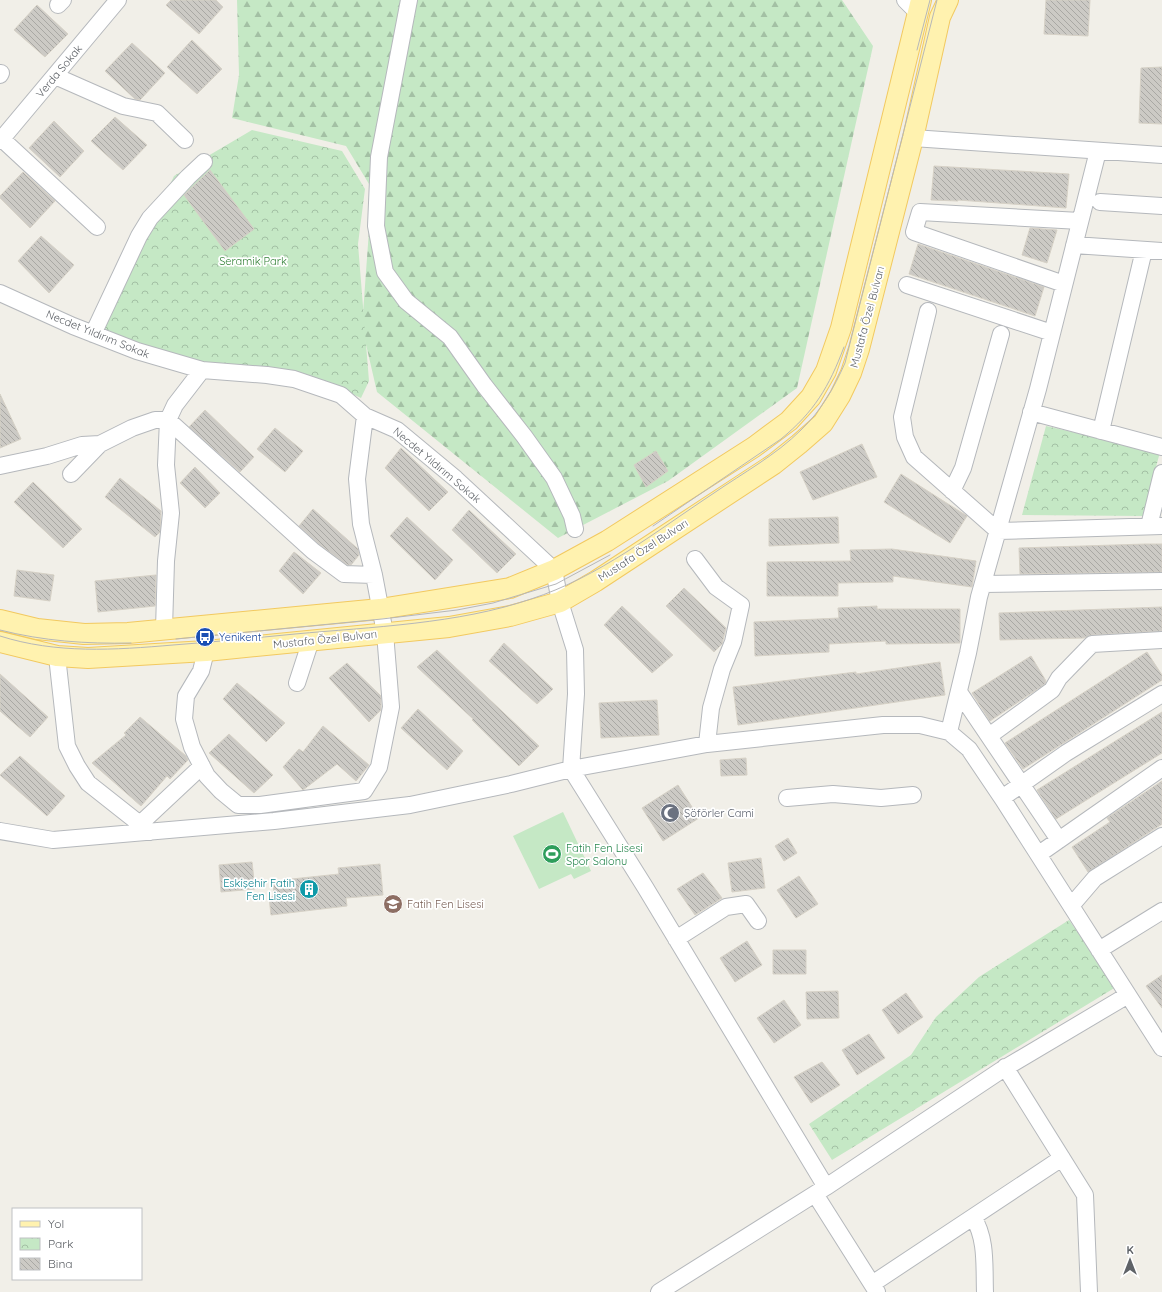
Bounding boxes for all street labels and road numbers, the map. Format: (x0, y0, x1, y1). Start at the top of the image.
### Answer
street label: Verda Sokak (33, 42, 85, 100)
street label: Mustafa Özel Bulvarı (847, 265, 887, 369)
street label: Necdet Yıldırım Sokak (44, 307, 152, 361)
street label: Necdet Yıldırım Sokak (390, 424, 484, 506)
street label: Mustafa Özel Bulvarı (595, 516, 691, 584)
street label: Mustafa Özel Bulvarı (272, 627, 378, 651)

